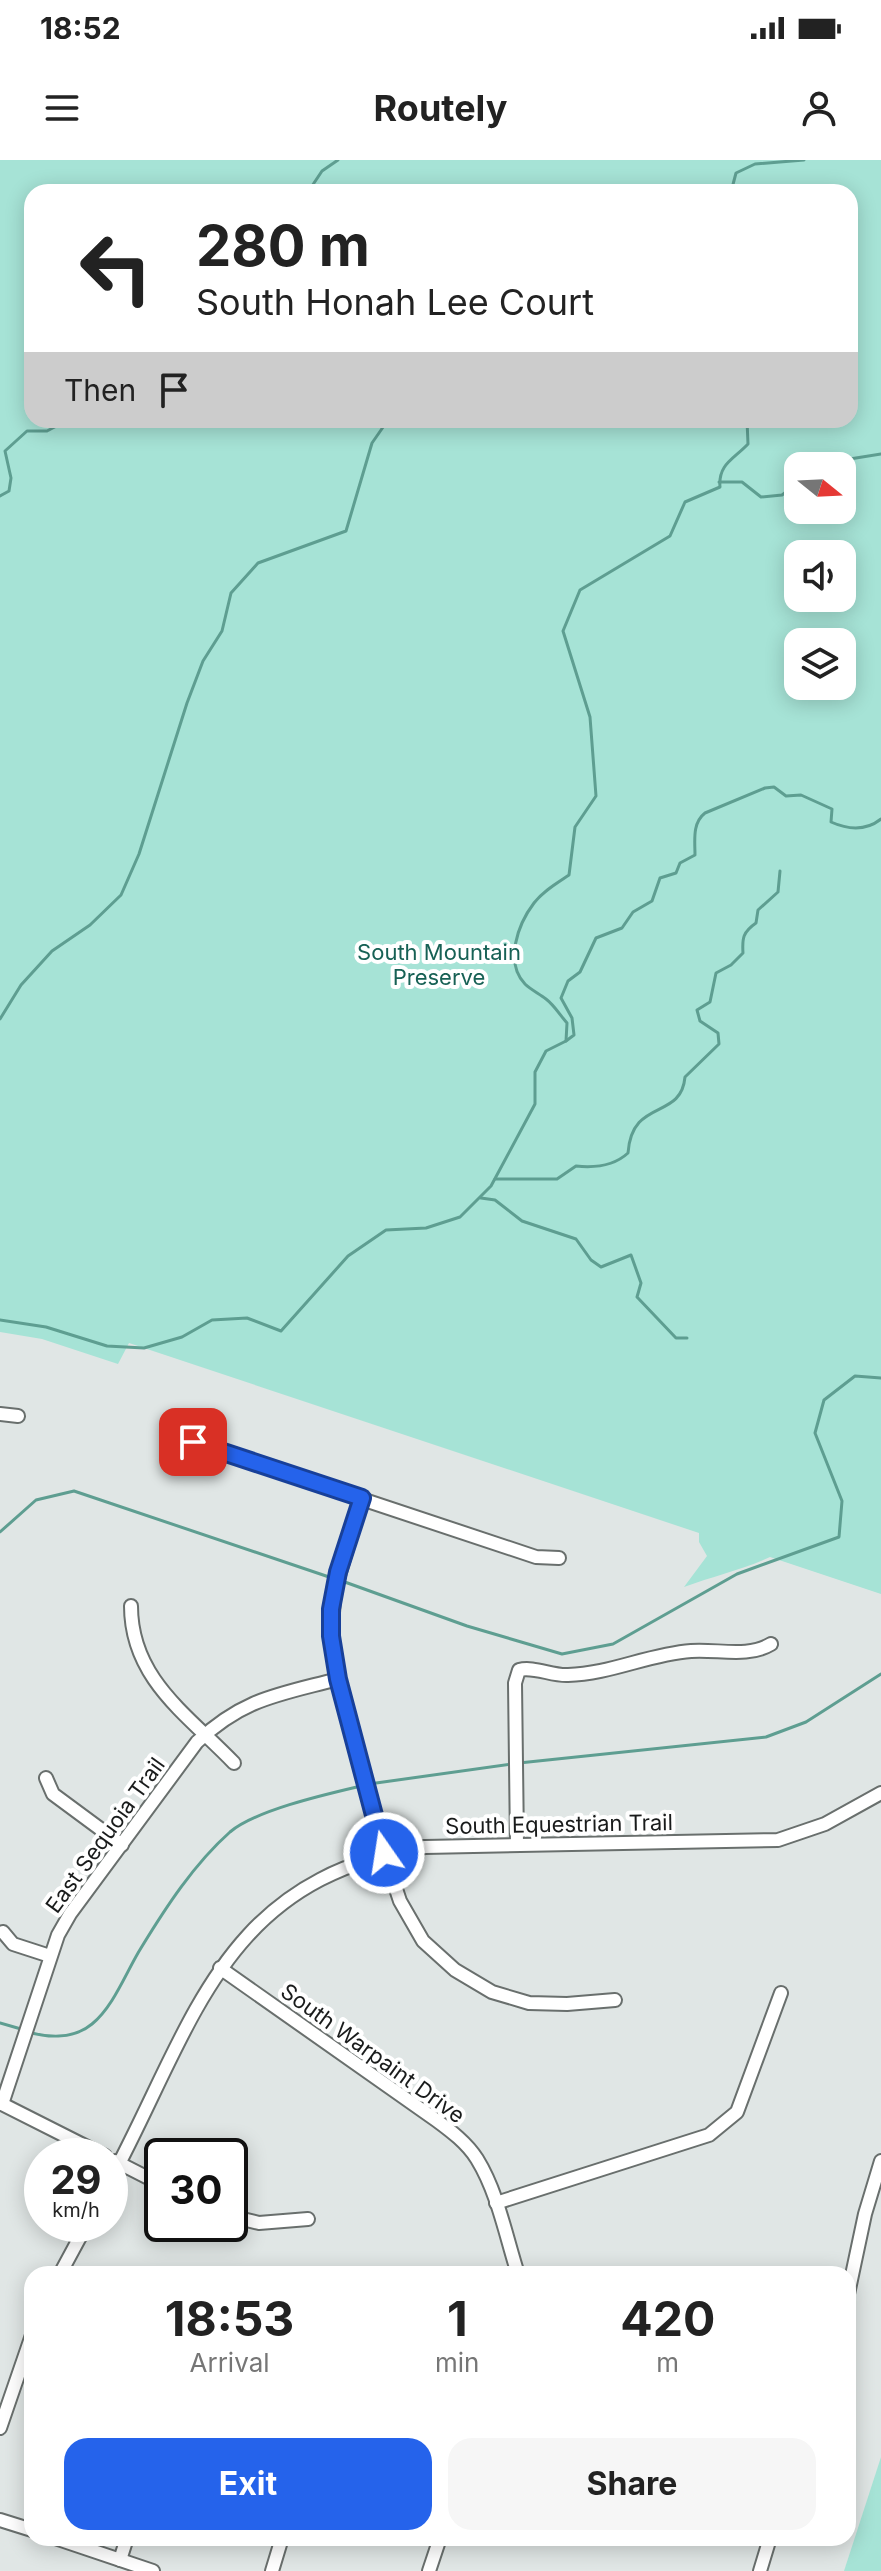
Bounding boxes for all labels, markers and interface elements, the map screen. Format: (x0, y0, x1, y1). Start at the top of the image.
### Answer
text: 18:52 (40, 10, 121, 46)
icon: menu (40, 86, 84, 130)
text: Routely (374, 86, 507, 130)
icon: person (797, 86, 841, 130)
text: 280 m (196, 212, 370, 280)
icon: left (64, 216, 168, 320)
text: South Honah Lee Court (196, 280, 594, 324)
icon: arrive (152, 368, 196, 412)
text: Then (64, 372, 136, 408)
north arrow (784, 452, 856, 524)
map controls (784, 452, 856, 700)
button: sound (784, 540, 856, 612)
button: layers (784, 628, 856, 700)
park label: South Mountain Preserve (357, 939, 521, 990)
pin (159, 1408, 227, 1476)
icon: arrive (171, 1420, 215, 1464)
street label: East Sequoia Trail (40, 1752, 170, 1918)
street label: South Equestrian Trail (445, 1809, 673, 1839)
position arrow (342, 1811, 426, 1895)
street label: South Warpaint Drive (276, 1978, 470, 2128)
speed limit sign: 30 (144, 2138, 248, 2242)
text: 29 (50, 2155, 102, 2204)
text: km/h (52, 2198, 100, 2222)
text: 18:53 (165, 2289, 294, 2348)
text: 1 (447, 2289, 468, 2348)
text: 420 (620, 2289, 715, 2348)
text: Arrival (190, 2347, 270, 2378)
text: min (435, 2347, 479, 2378)
text: m (656, 2347, 679, 2378)
button: Exit (64, 2438, 432, 2530)
button: Share (448, 2438, 816, 2530)

